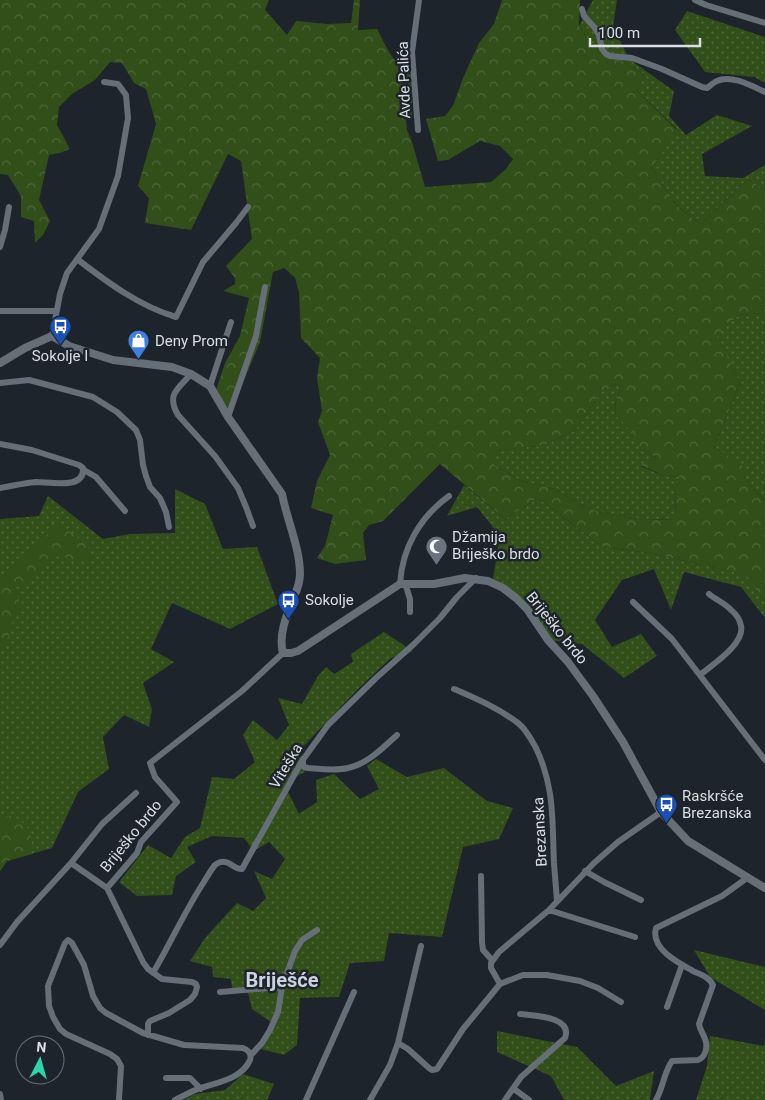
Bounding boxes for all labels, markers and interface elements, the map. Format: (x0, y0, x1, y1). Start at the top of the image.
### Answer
scale bar (590, 15, 700, 47)
text: 100 m (598, 24, 640, 42)
street label: Avde Palića (394, 41, 414, 119)
bus stop icon: Sokolje I (48, 315, 72, 346)
shop icon: Deny Prom (127, 329, 151, 360)
place label: Deny Prom (155, 332, 228, 350)
place label: Sokolje I (32, 347, 88, 365)
place label: Džamija Briješko brdo (452, 528, 540, 563)
mosque icon: Džamija Briješko brdo (424, 534, 448, 565)
bus stop icon: Sokolje (277, 588, 301, 619)
street label: Briješko brdo (522, 588, 592, 668)
place label: Sokolje (305, 591, 354, 609)
street label: Viteška (266, 740, 306, 792)
place label: Raskršće Brezanska (682, 787, 752, 822)
bus stop icon: Raskršće Brezanska (654, 793, 678, 824)
street label: Briješko brdo (96, 796, 166, 876)
street label: Brezanska (529, 797, 551, 867)
district label: Briješće (246, 968, 319, 992)
north arrow (15, 1035, 65, 1085)
text: N (36, 1039, 47, 1056)

